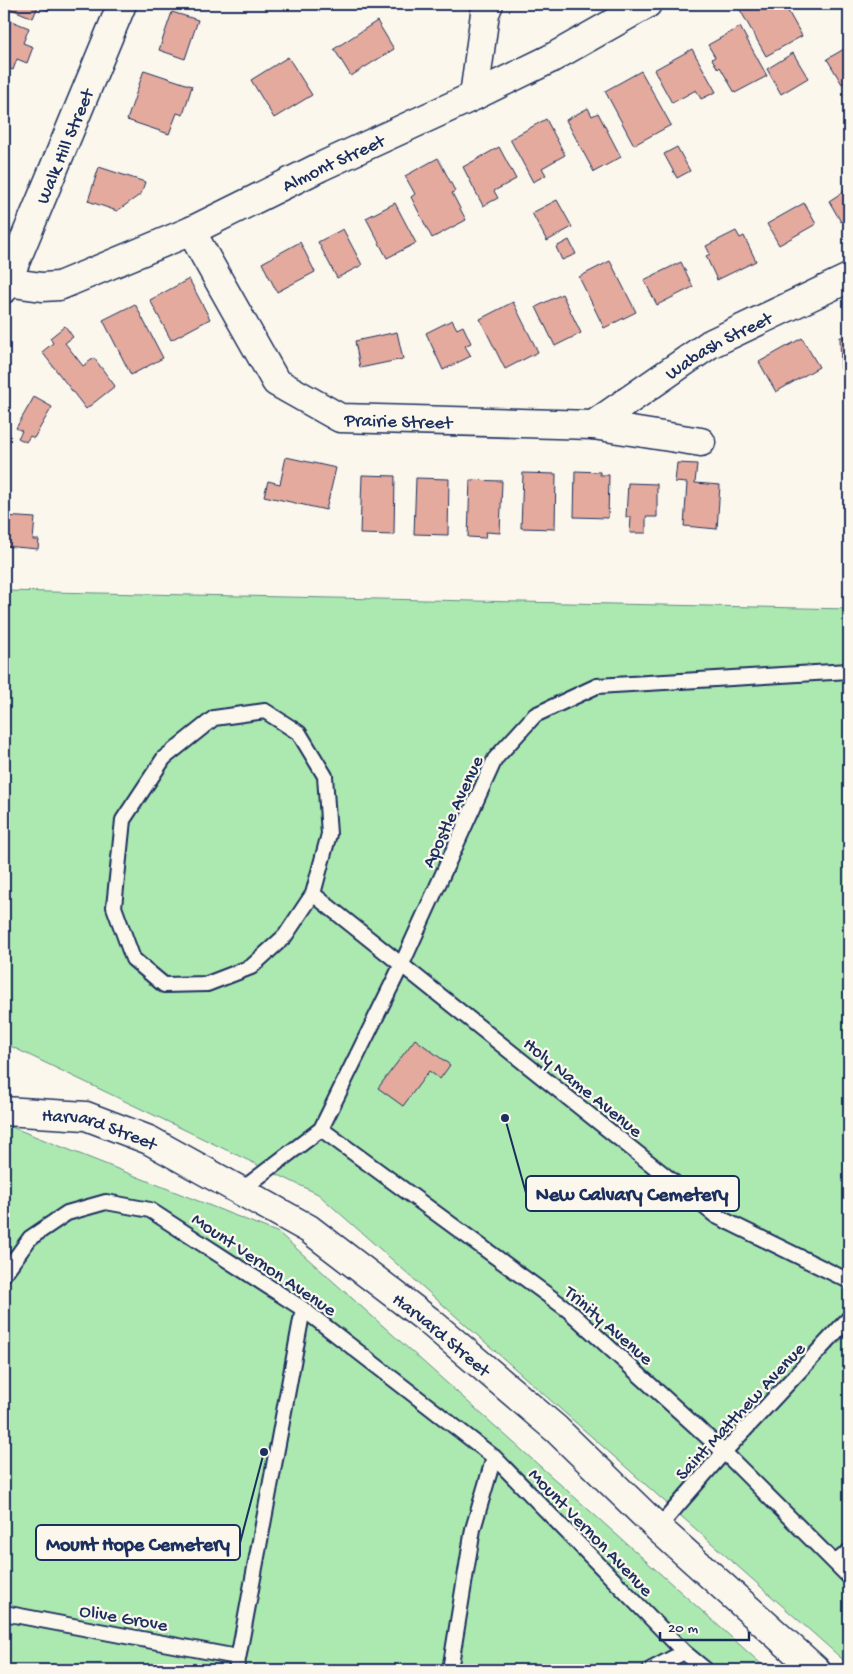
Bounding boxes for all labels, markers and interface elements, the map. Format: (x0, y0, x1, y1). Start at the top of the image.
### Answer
street label: Walk Hill Street (32, 84, 101, 208)
street label: Almont Street (279, 130, 391, 199)
street label: Wabash Street (662, 307, 779, 387)
street label: Prairie Street (343, 410, 455, 436)
street label: Apostle Avenue (418, 753, 490, 872)
street label: Holy Name Avenue (518, 1034, 646, 1144)
street label: Harvard Street (41, 1105, 162, 1158)
callout: New Calvary Cemetery (526, 1176, 739, 1211)
text: New Calvary Cemetery (536, 1185, 728, 1208)
street label: Mount Vernon Avenue (186, 1209, 340, 1323)
street label: Trinity Avenue (558, 1281, 657, 1372)
street label: Harvard Street (387, 1289, 496, 1385)
street label: Saint Matthew Avenue (672, 1338, 812, 1486)
street label: Mount Vernon Avenue (522, 1464, 657, 1603)
callout: Mount Hope Cemetery (36, 1525, 240, 1560)
text: Mount Hope Cemetery (46, 1535, 230, 1558)
street label: Olive Grove (77, 1600, 169, 1639)
scale bar (660, 1609, 749, 1641)
text: 20 m (668, 1620, 698, 1638)

